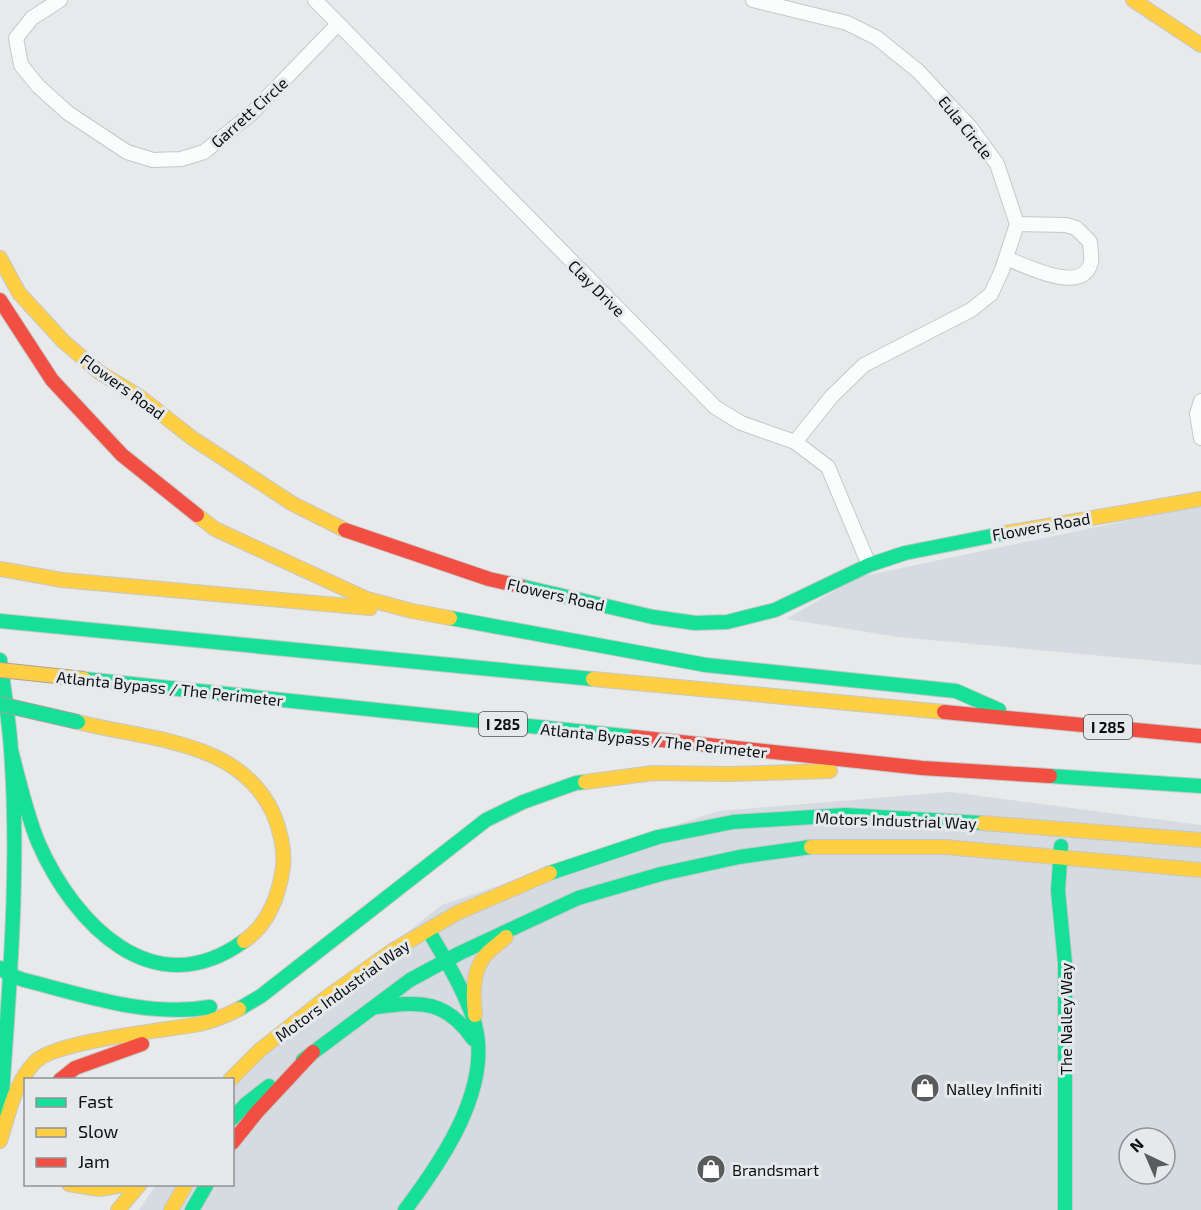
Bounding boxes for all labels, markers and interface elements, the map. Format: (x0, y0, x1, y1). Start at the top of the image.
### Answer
street label: Garrett Circle (207, 73, 291, 151)
street label: Eula Circle (935, 92, 997, 162)
street label: Clay Drive (565, 256, 629, 320)
street label: Flowers Road (77, 349, 169, 423)
street label: Flowers Road (991, 508, 1091, 544)
street label: Flowers Road (506, 574, 606, 614)
street label: Atlanta Bypass / The Perimeter (56, 667, 285, 709)
road number: I 285 (479, 712, 527, 736)
road number: I 285 (1084, 715, 1132, 739)
street label: Atlanta Bypass / The Perimeter (540, 719, 769, 761)
street label: Motors Industrial Way (815, 808, 978, 832)
street label: Motors Industrial Way (271, 935, 413, 1045)
street label: The Nalley Way (1056, 962, 1075, 1075)
shop icon: Nalley Infiniti (909, 1072, 941, 1104)
legend (24, 1078, 234, 1186)
place label: Nalley Infiniti (946, 1079, 1042, 1098)
text: Fast (78, 1090, 113, 1112)
text: Slow (78, 1120, 119, 1142)
north arrow (1117, 1126, 1177, 1186)
text: N (1125, 1134, 1147, 1156)
text: Jam (78, 1150, 110, 1172)
shop icon: Brandsmart (695, 1153, 727, 1185)
place label: Brandsmart (732, 1160, 819, 1179)

